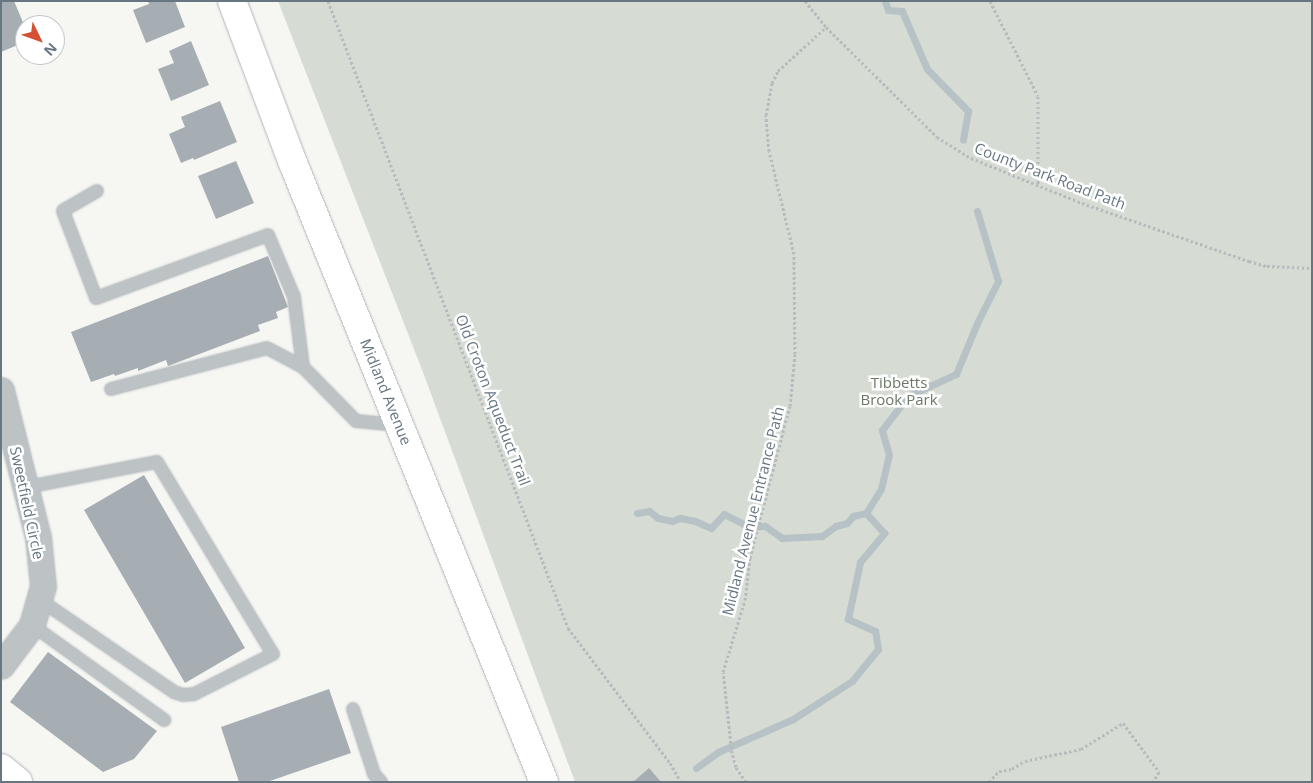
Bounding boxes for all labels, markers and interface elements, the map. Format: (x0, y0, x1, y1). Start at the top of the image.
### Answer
north arrow (15, 15, 65, 65)
text: N (40, 39, 62, 60)
street label: County Park Road Path (972, 139, 1128, 213)
street label: Old Croton Aqueduct Trail (452, 312, 534, 488)
street label: Midland Avenue (356, 336, 416, 448)
park label: Tibbetts Brook Park (860, 373, 938, 408)
street label: Midland Avenue Entrance Path (718, 405, 788, 617)
street label: Sweetfield Circle (6, 445, 48, 561)

